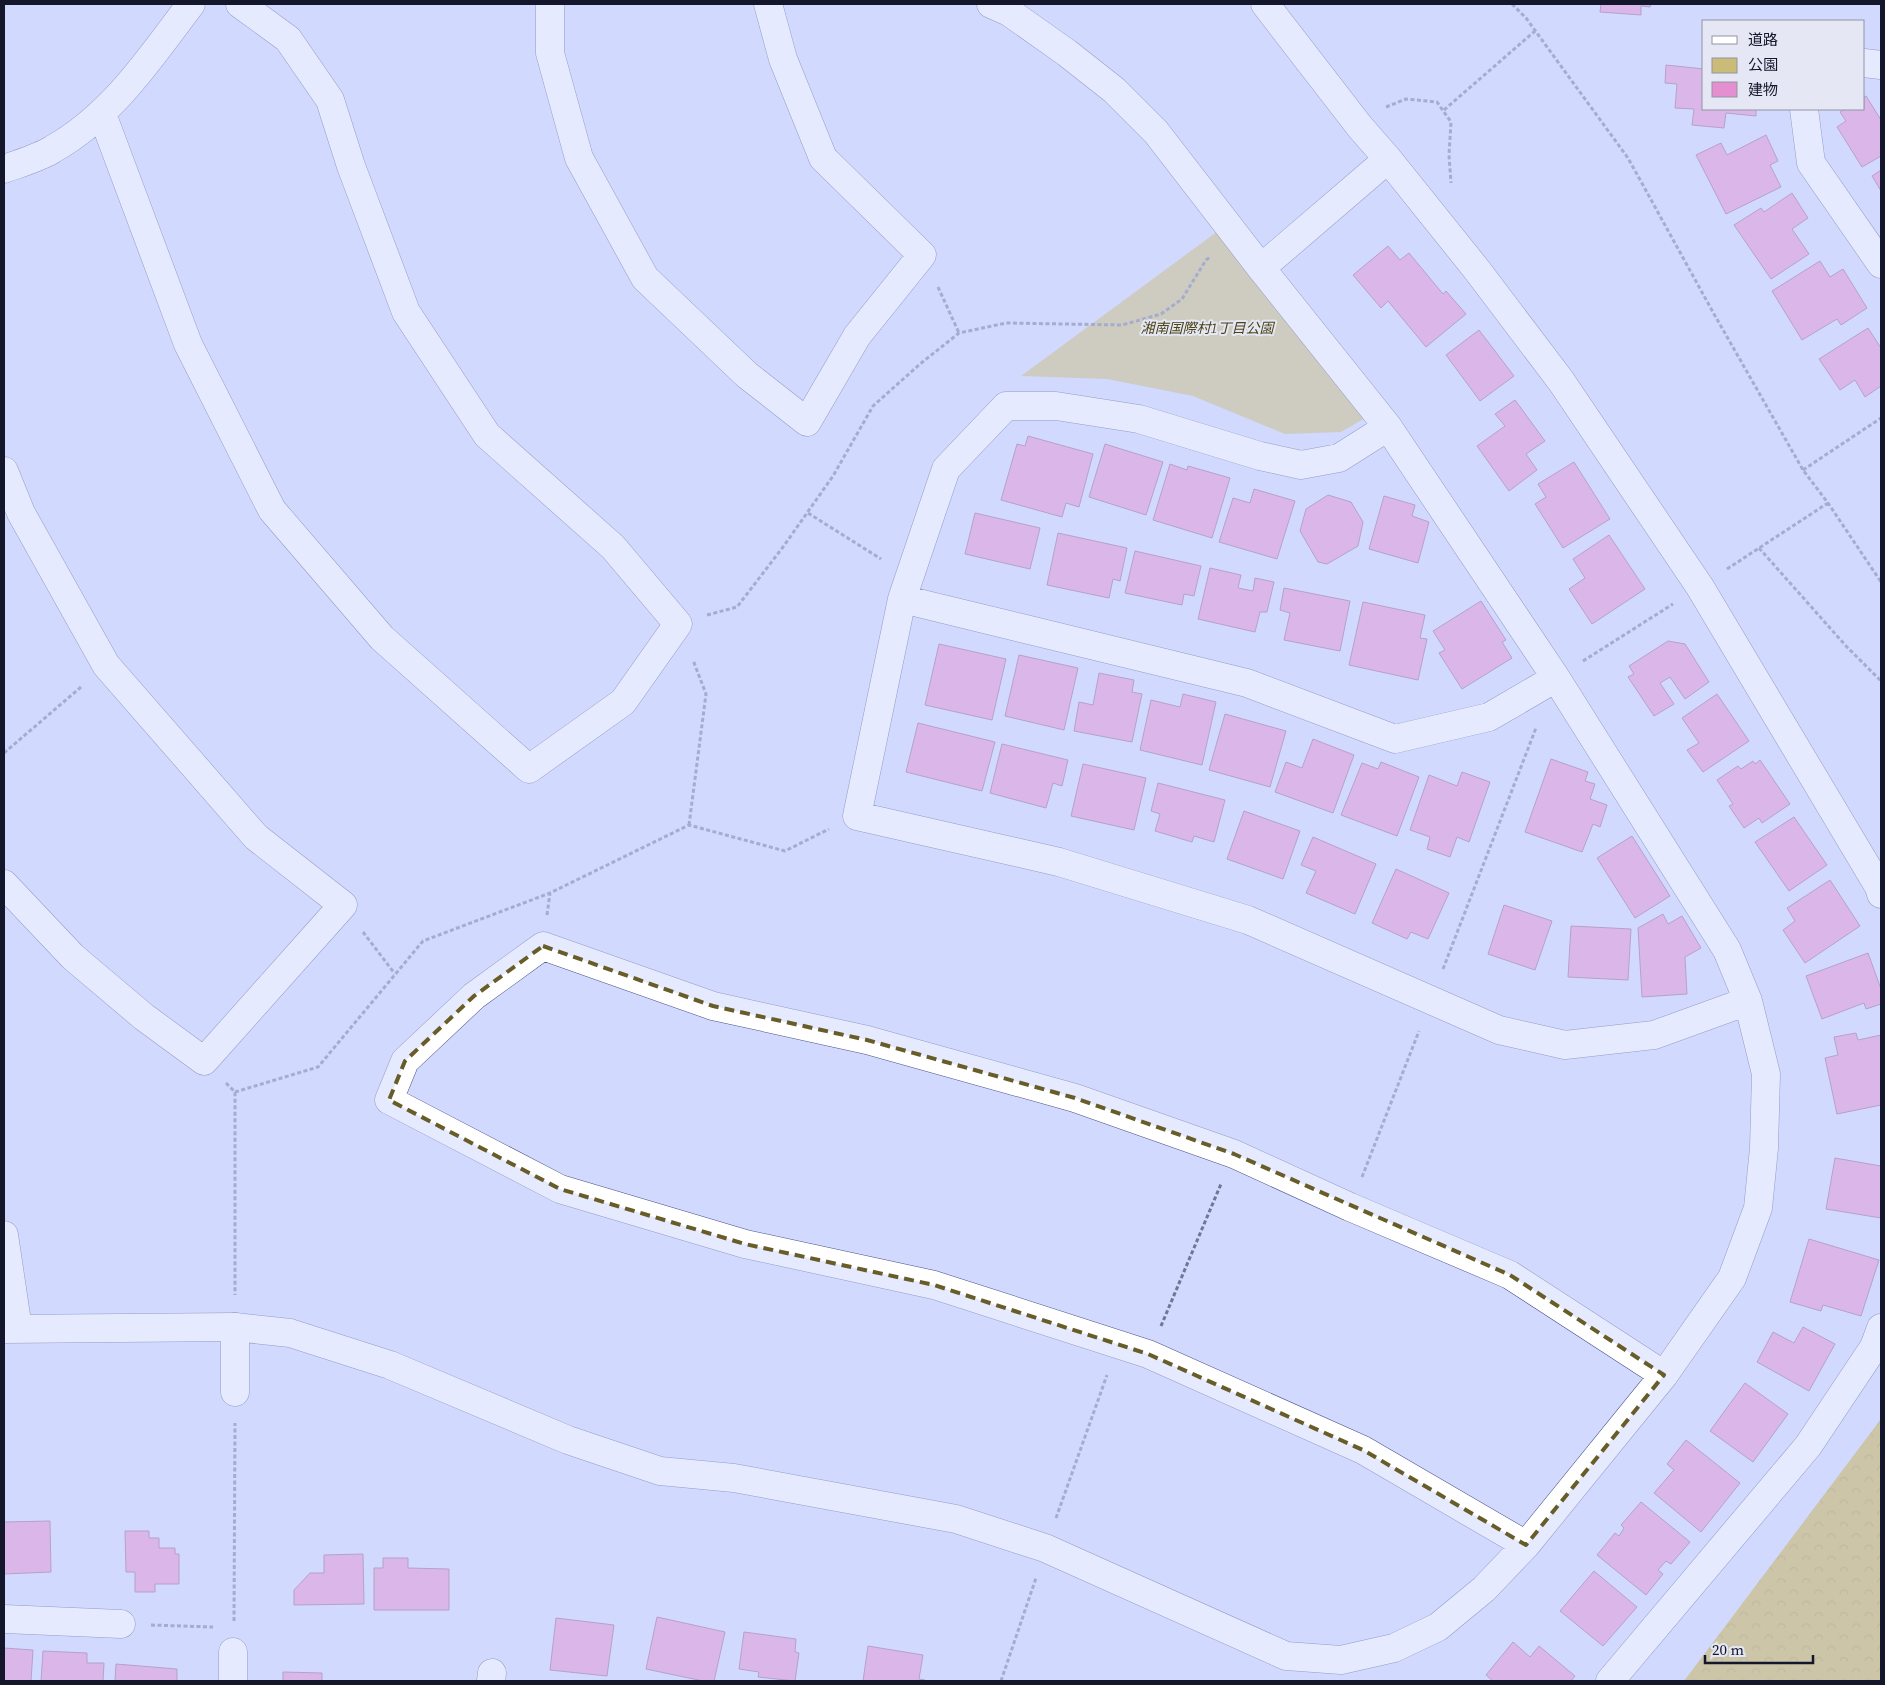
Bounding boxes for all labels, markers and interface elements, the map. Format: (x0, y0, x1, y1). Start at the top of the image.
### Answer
legend (1702, 20, 1865, 110)
text: 道路 (1748, 29, 1778, 50)
text: 公園 (1748, 54, 1778, 75)
text: 建物 (1748, 79, 1778, 100)
park label: 湘南国際村1丁目公園 (1140, 318, 1276, 338)
scale bar (1705, 1632, 1812, 1664)
text: 20 m (1712, 1639, 1744, 1660)

